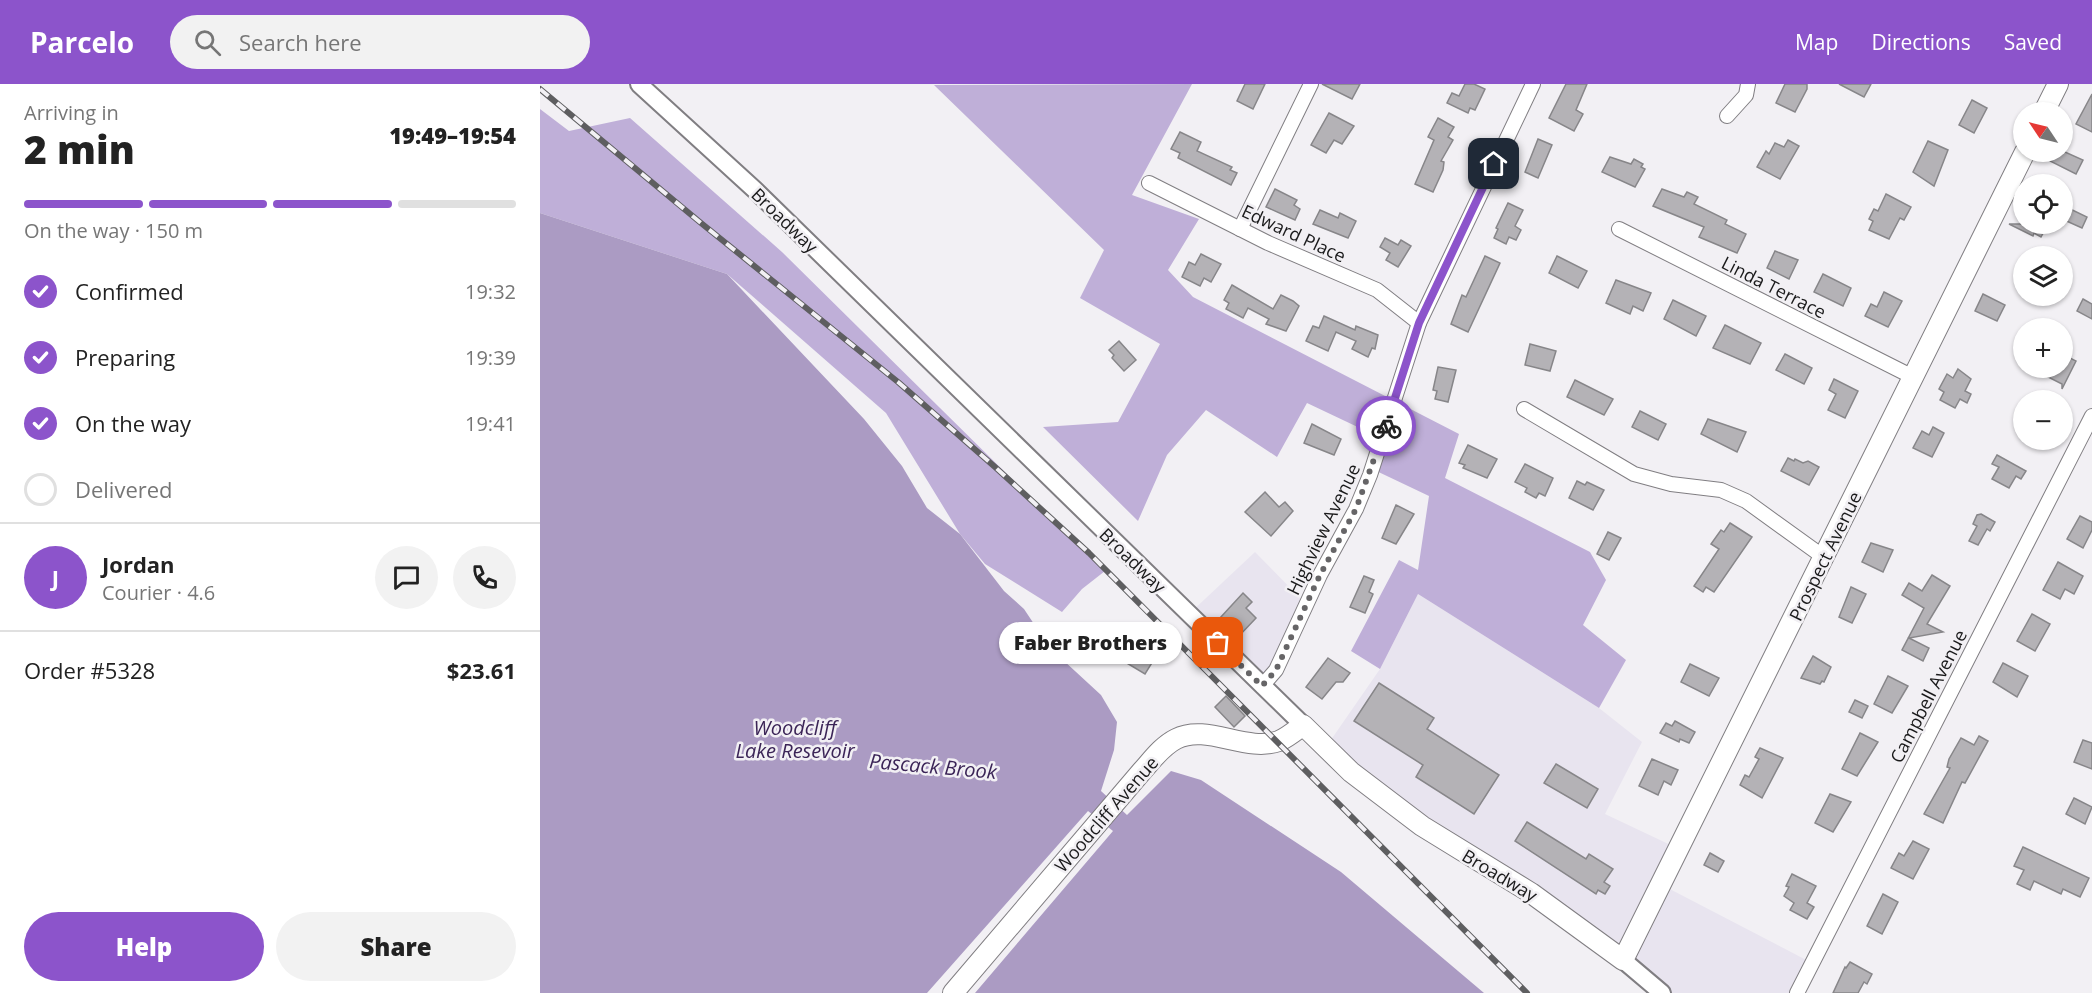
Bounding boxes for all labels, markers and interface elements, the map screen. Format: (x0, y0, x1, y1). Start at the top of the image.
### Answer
search box (170, 15, 590, 69)
text: Parcelo (30, 23, 134, 61)
icon: search (191, 26, 224, 59)
text: Search here (239, 27, 362, 57)
text: Map (1795, 28, 1838, 56)
text: Directions (1871, 28, 1971, 56)
text: Saved (2004, 28, 2062, 56)
text: Arriving in (24, 99, 119, 126)
north arrow (2013, 102, 2073, 162)
map controls (2013, 102, 2073, 450)
text: 19:49–19:54 (389, 120, 516, 150)
text: 2 min (24, 122, 135, 175)
pin (1468, 138, 1519, 189)
icon: home (1477, 147, 1510, 180)
button: locate (2013, 174, 2073, 234)
street label: Broadway (747, 182, 824, 258)
street label: Edward Place (1238, 198, 1350, 268)
text: On the way · 150 m (24, 217, 203, 244)
button: layers (2013, 246, 2073, 306)
street label: Linda Terrace (1718, 250, 1830, 324)
icon: check (24, 275, 57, 308)
text: Confirmed (75, 276, 184, 306)
text: 19:32 (465, 278, 516, 305)
button: + (2013, 318, 2073, 378)
icon: check (24, 341, 57, 374)
text: Preparing (75, 342, 175, 372)
text: 19:39 (465, 344, 516, 371)
button: − (2013, 390, 2073, 450)
courier (1356, 396, 1416, 456)
icon: check (24, 407, 57, 440)
text: On the way (75, 408, 191, 438)
text: 19:41 (465, 410, 516, 437)
icon: bike (1370, 410, 1403, 443)
street label: Highview Avenue (1281, 459, 1365, 599)
text: Delivered (75, 474, 173, 504)
street label: Prospect Avenue (1783, 487, 1867, 625)
street label: Broadway (1095, 522, 1172, 598)
button: chat (375, 546, 438, 609)
button: phone (453, 546, 516, 609)
text: Jordan (102, 549, 175, 579)
text: J (52, 562, 59, 592)
text: Courier · 4.6 (102, 579, 215, 606)
pin (1192, 617, 1243, 668)
callout: Faber Brothers (999, 622, 1182, 664)
street label: Campbell Avenue (1884, 625, 1972, 767)
icon: bag (1201, 626, 1234, 659)
text: Faber Brothers (1014, 629, 1167, 656)
text: Order #5328 (24, 655, 155, 685)
text: $23.61 (447, 655, 516, 685)
water label: Woodcliff Lake Resevoir (735, 714, 856, 764)
water label: Pascack Brook (868, 747, 999, 785)
street label: Woodcliff Avenue (1049, 751, 1163, 877)
street label: Broadway (1458, 843, 1543, 907)
button: Help (24, 912, 264, 981)
button: Share (276, 912, 516, 981)

